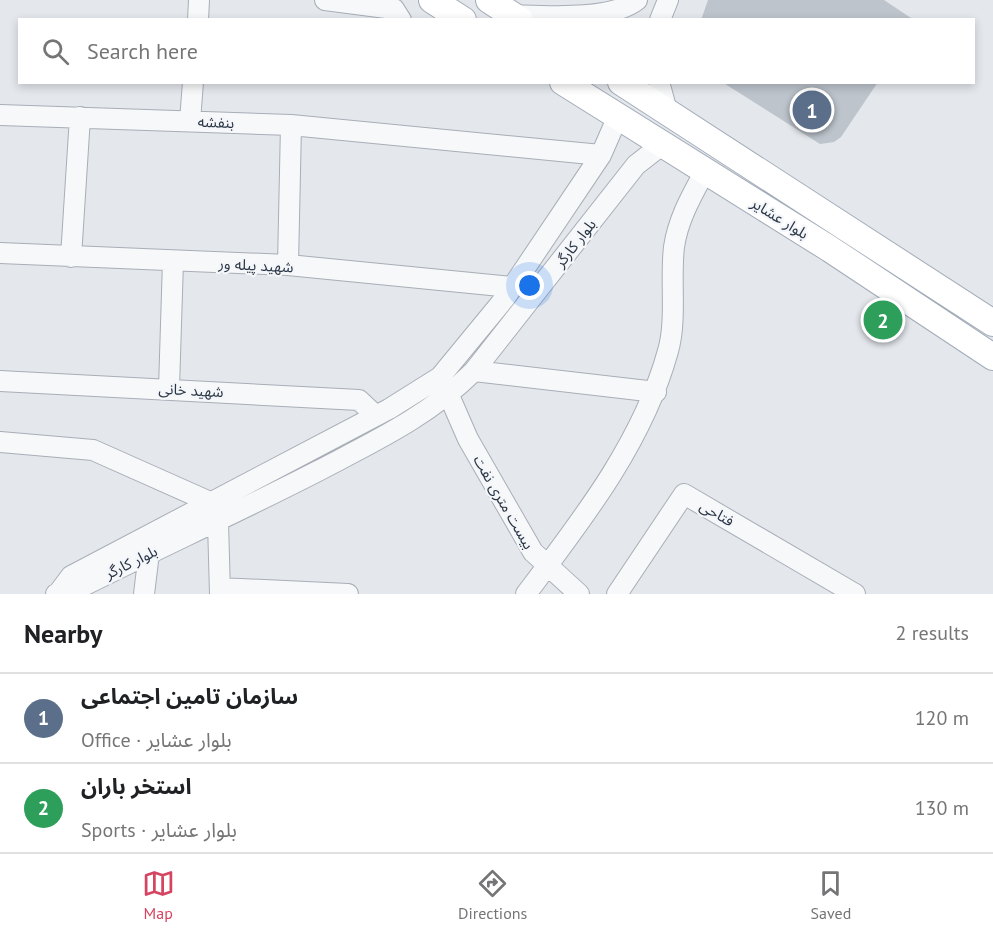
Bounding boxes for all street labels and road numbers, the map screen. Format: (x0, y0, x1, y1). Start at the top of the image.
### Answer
street label: بنفشه (197, 112, 235, 132)
street label: بلوار عشایر (747, 193, 812, 243)
street label: بلوار کارگر (550, 215, 600, 272)
street label: شهید پیله ور (217, 253, 294, 278)
street label: شهید خانی (158, 379, 224, 401)
street label: بیست متری نفت (469, 452, 539, 552)
street label: فتاحی (696, 496, 738, 531)
street label: بلوار کارگر (101, 541, 160, 583)

